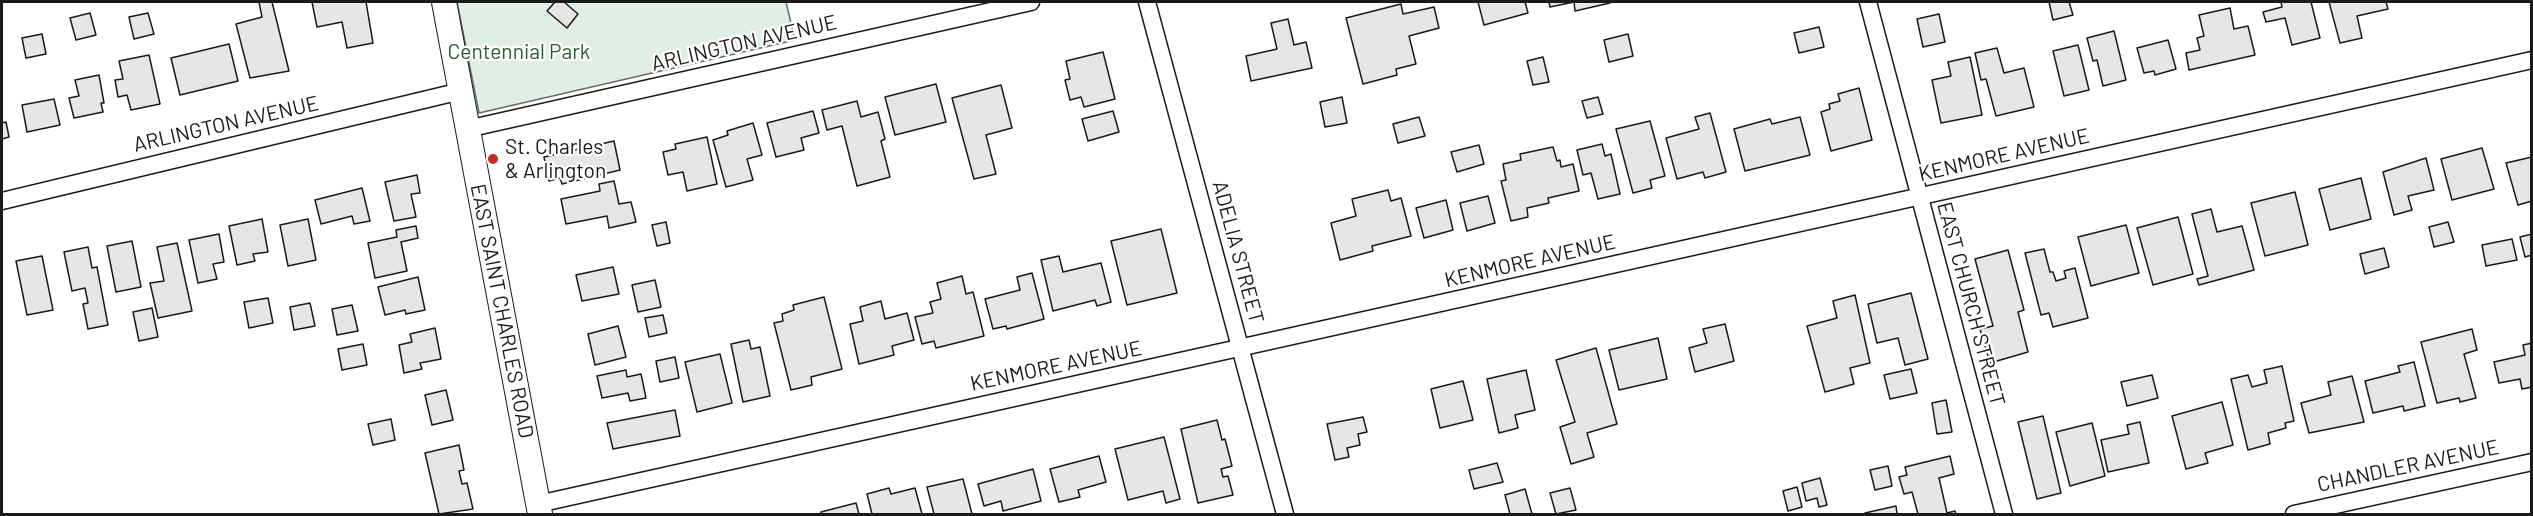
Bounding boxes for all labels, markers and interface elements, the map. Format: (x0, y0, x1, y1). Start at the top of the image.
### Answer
street label: ARLINGTON AVENUE (649, 9, 839, 77)
park label: Centennial Park (448, 39, 590, 65)
street label: ARLINGTON AVENUE (131, 90, 321, 158)
street label: KENMORE AVENUE (1916, 123, 2092, 187)
place label: St. Charles & Arlington (505, 134, 606, 184)
marker: St. Charles & Arlington (486, 152, 500, 166)
street label: ADELIA STREET (1207, 178, 1269, 326)
street label: EAST SAINT CHARLES ROAD (465, 182, 539, 440)
street label: EAST CHURCH STREET (1932, 199, 2010, 409)
street label: KENMORE AVENUE (1442, 229, 1618, 293)
street label: KENMORE AVENUE (968, 336, 1144, 396)
street label: CHANDLER AVENUE (2315, 434, 2501, 498)

